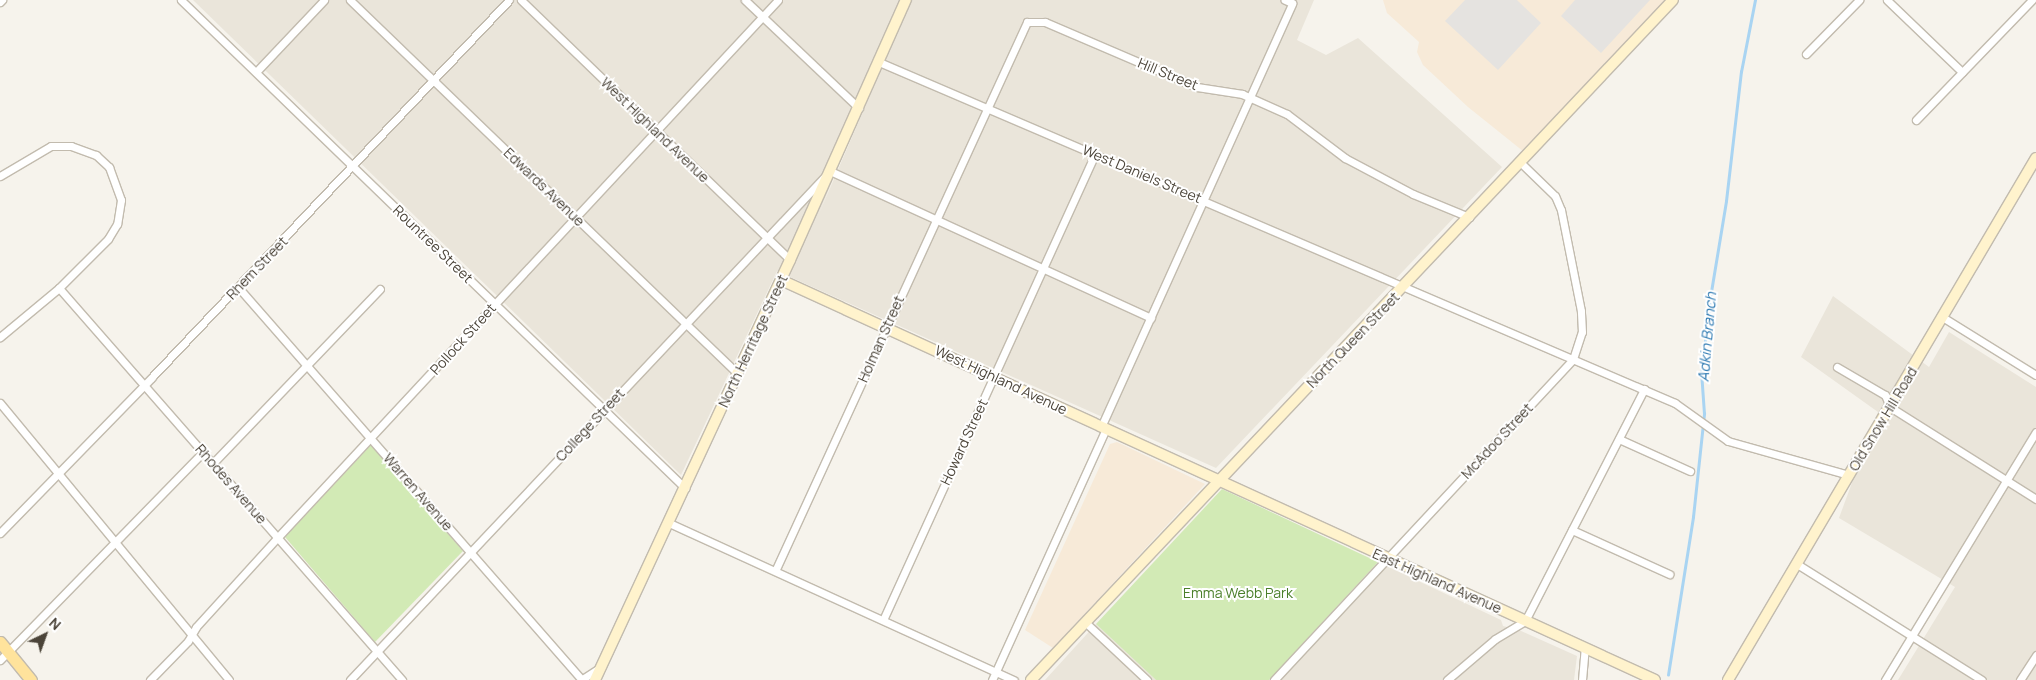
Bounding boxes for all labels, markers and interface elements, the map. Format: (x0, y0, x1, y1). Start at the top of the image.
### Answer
street label: Hill Street (1136, 54, 1200, 94)
street label: West Highland Avenue (597, 74, 713, 186)
street label: West Daniels Street (1080, 141, 1204, 207)
street label: Edwards Avenue (500, 144, 588, 230)
street label: Rountree Street (390, 202, 476, 286)
street label: Rhem Street (223, 233, 291, 303)
street label: North Herritage Street (715, 272, 791, 410)
street label: North Queen Street (1303, 289, 1403, 391)
water label: Adkin Branch (1694, 291, 1720, 383)
street label: Holman Street (854, 293, 908, 385)
street label: Pollock Street (427, 300, 499, 378)
street label: West Highland Avenue (932, 342, 1070, 418)
street label: Old Snow Hill Road (1845, 364, 1921, 474)
street label: College Street (552, 385, 628, 465)
street label: Howard Street (937, 396, 991, 488)
street label: McAdoo Street (1458, 400, 1536, 482)
street label: Rhodes Avenue (192, 441, 270, 527)
street label: Warren Avenue (380, 450, 456, 534)
street label: East Highland Avenue (1370, 545, 1504, 617)
park label: Emma Webb Park (1183, 585, 1293, 601)
north arrow (20, 610, 70, 660)
text: N (45, 613, 65, 634)

